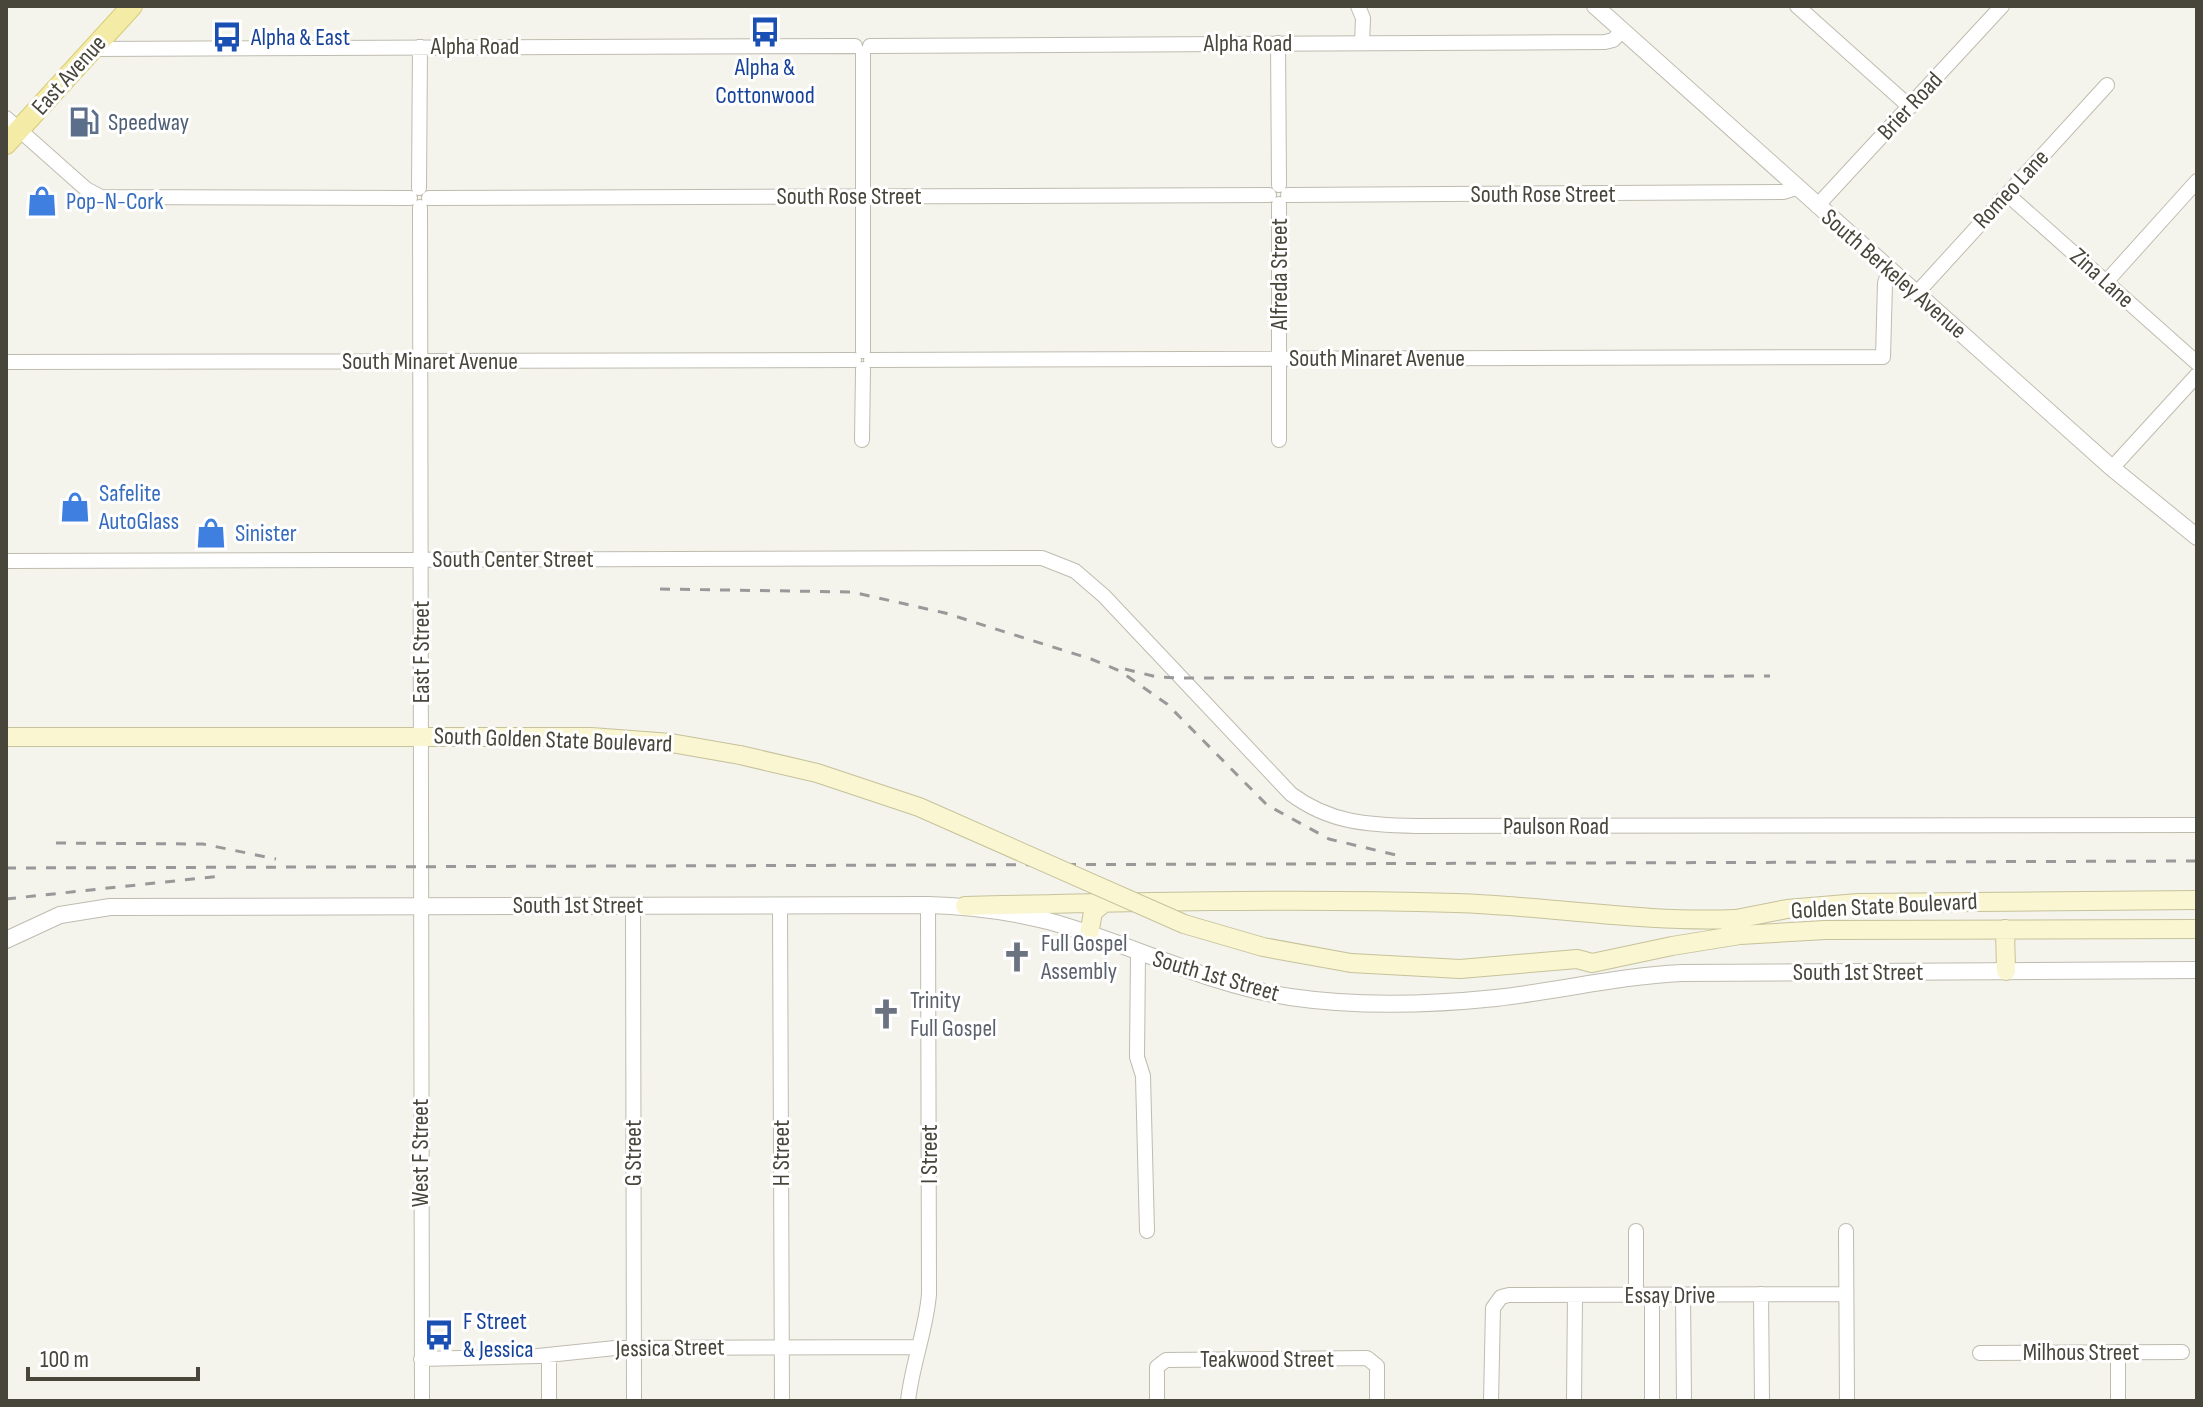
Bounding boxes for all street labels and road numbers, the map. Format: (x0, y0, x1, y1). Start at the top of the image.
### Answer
street label: East Avenue (26, 29, 112, 121)
street label: Alpha Road (1203, 29, 1292, 58)
street label: Alpha Road (430, 32, 519, 61)
street label: Brier Road (1871, 66, 1949, 146)
street label: Romeo Lane (1967, 143, 2055, 235)
street label: South Rose Street (1470, 180, 1616, 209)
street label: South Rose Street (776, 182, 922, 211)
street label: South Berkeley Avenue (1815, 203, 1973, 345)
street label: Alfreda Street (1265, 218, 1294, 331)
street label: Zina Lane (2064, 242, 2140, 314)
street label: South Minaret Avenue (1289, 344, 1465, 373)
street label: South Minaret Avenue (342, 347, 518, 376)
street label: South Center Street (432, 545, 594, 574)
street label: East F Street (407, 601, 436, 703)
street label: South Golden State Boulevard (433, 721, 673, 759)
street label: Paulson Road (1503, 812, 1609, 841)
street label: Golden State Boulevard (1790, 887, 1978, 925)
street label: South 1st Street (513, 891, 643, 920)
street label: South 1st Street (1149, 944, 1283, 1008)
street label: South 1st Street (1793, 958, 1923, 987)
street label: West F Street (406, 1099, 435, 1207)
street label: G Street (619, 1120, 648, 1186)
street label: H Street (767, 1120, 796, 1186)
street label: I Street (915, 1124, 944, 1184)
street label: Essay Drive (1625, 1281, 1715, 1310)
street label: Jessica Street (614, 1333, 725, 1363)
street label: Milhous Street (2023, 1338, 2139, 1367)
street label: Teakwood Street (1200, 1345, 1334, 1374)

